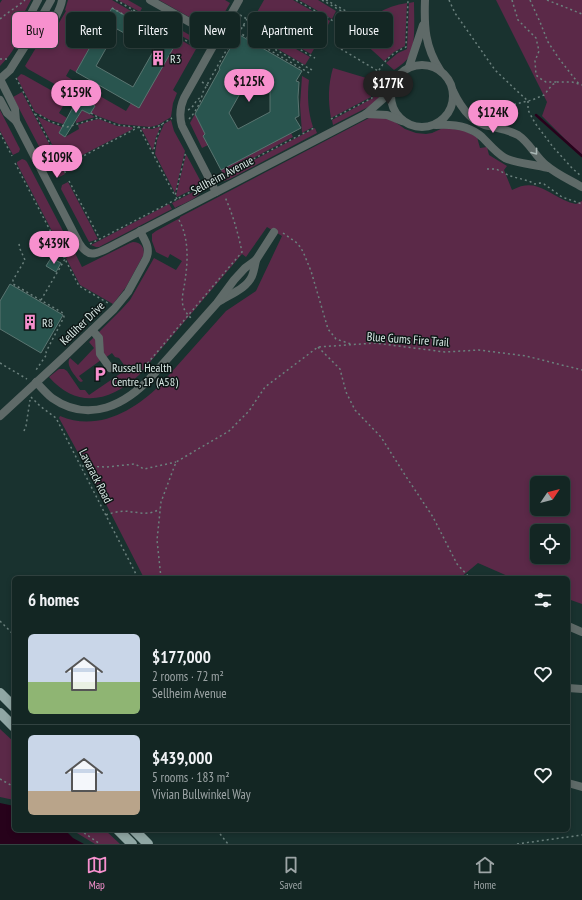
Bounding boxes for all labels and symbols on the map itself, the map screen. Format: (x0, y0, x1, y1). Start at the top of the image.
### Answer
building icon: R3 (149, 49, 167, 67)
place label: R3 (170, 51, 181, 66)
pin: $125K (221, 69, 277, 103)
pin: $177K (360, 71, 416, 105)
pin: $159K (48, 80, 104, 114)
pin: $124K (465, 100, 521, 134)
pin: $109K (29, 145, 85, 179)
one-way arrow (530, 147, 537, 154)
street label: Sellheim Avenue (188, 152, 256, 198)
pin: $439K (26, 231, 82, 265)
street label: Kelliher Drive (56, 298, 108, 348)
building icon: R8 (21, 313, 39, 331)
place label: R8 (42, 315, 53, 330)
street label: Blue Gums Fire Trail (366, 329, 450, 349)
place label: Russell Health Centre, 1P (A58) (112, 360, 178, 389)
parking icon: Russell Health Centre, 1P (A58) (91, 365, 109, 383)
street label: Lavarack Road (76, 446, 116, 506)
north arrow (530, 476, 570, 516)

